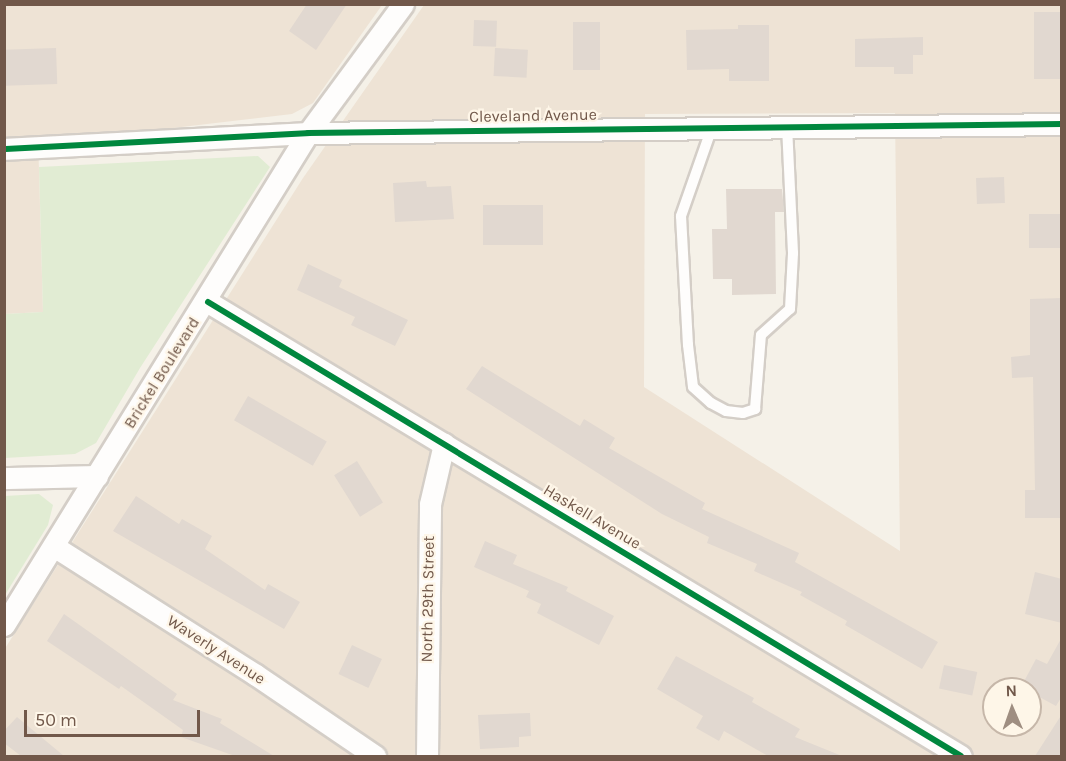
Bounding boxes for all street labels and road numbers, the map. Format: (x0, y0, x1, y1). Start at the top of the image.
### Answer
street label: Cleveland Avenue (469, 105, 597, 127)
street label: Brickel Boulevard (120, 314, 204, 432)
street label: Haskell Avenue (540, 480, 644, 554)
street label: North 29th Street (417, 535, 439, 663)
street label: Waverly Avenue (163, 611, 269, 689)

